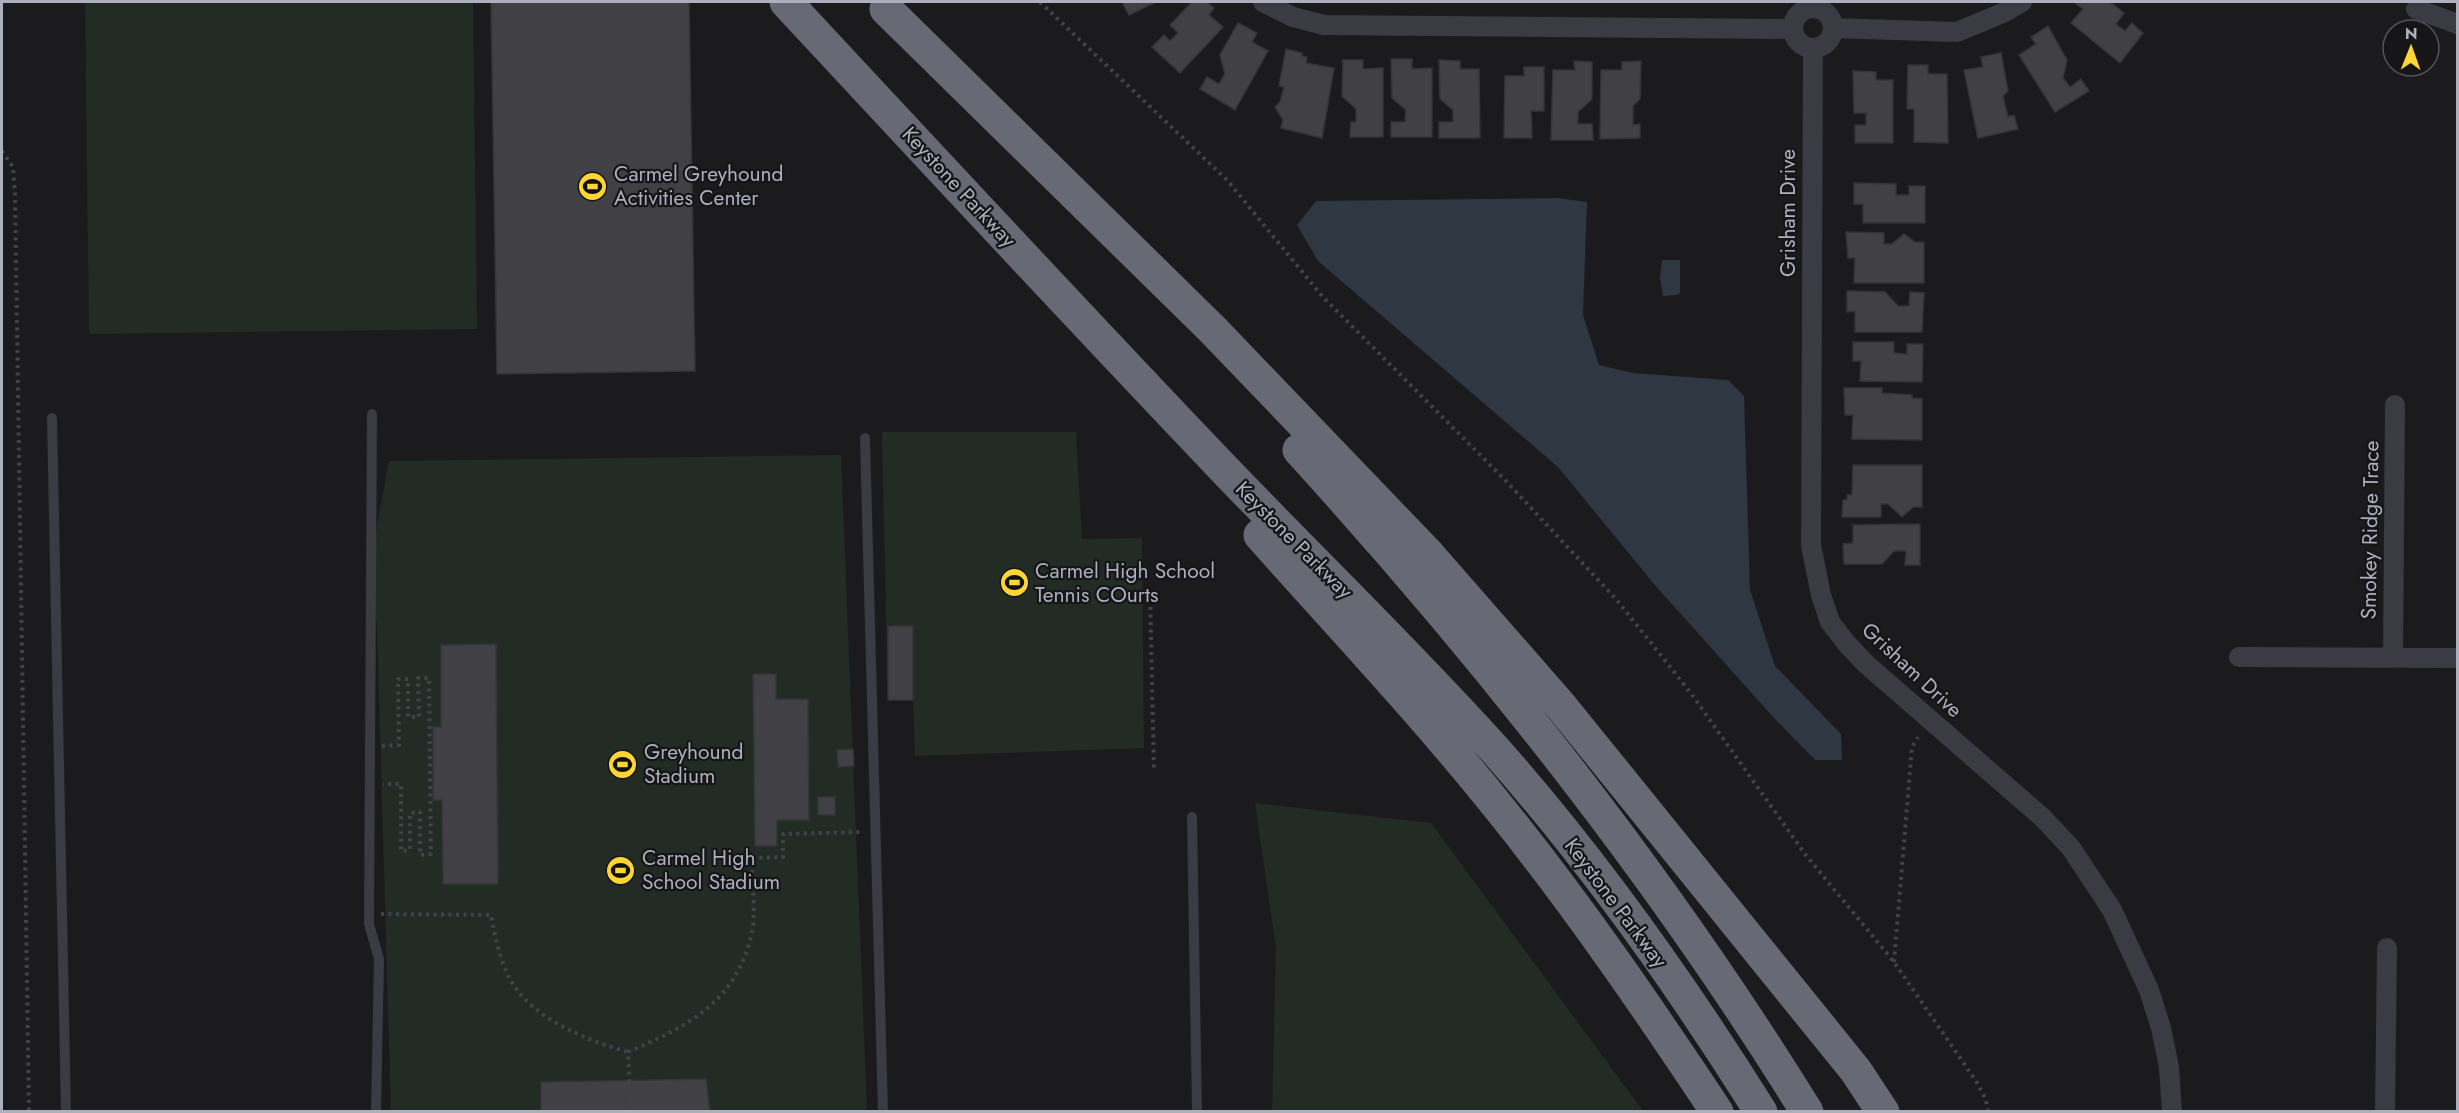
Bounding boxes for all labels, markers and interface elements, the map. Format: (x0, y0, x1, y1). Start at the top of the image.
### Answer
north arrow (2381, 18, 2441, 78)
text: N (2405, 22, 2418, 45)
street label: Keystone Parkway (895, 120, 1023, 255)
street label: Grisham Drive (1773, 149, 1803, 277)
place label: Carmel Greyhound Activities Center (614, 159, 783, 213)
sports icon: Carmel Greyhound Activities Center (577, 170, 609, 202)
street label: Smokey Ridge Trace (2353, 440, 2387, 620)
street label: Keystone Parkway (1228, 474, 1360, 606)
place label: Carmel High School Tennis COurts (1035, 556, 1215, 610)
sports icon: Carmel High School Tennis COurts (998, 567, 1030, 599)
street label: Grisham Drive (1855, 615, 1969, 725)
place label: Greyhound Stadium (644, 737, 743, 791)
sports icon: Greyhound Stadium (607, 748, 639, 780)
street label: Keystone Parkway (1557, 832, 1675, 975)
place label: Carmel High School Stadium (642, 843, 780, 897)
sports icon: Carmel High School Stadium (605, 854, 637, 886)

